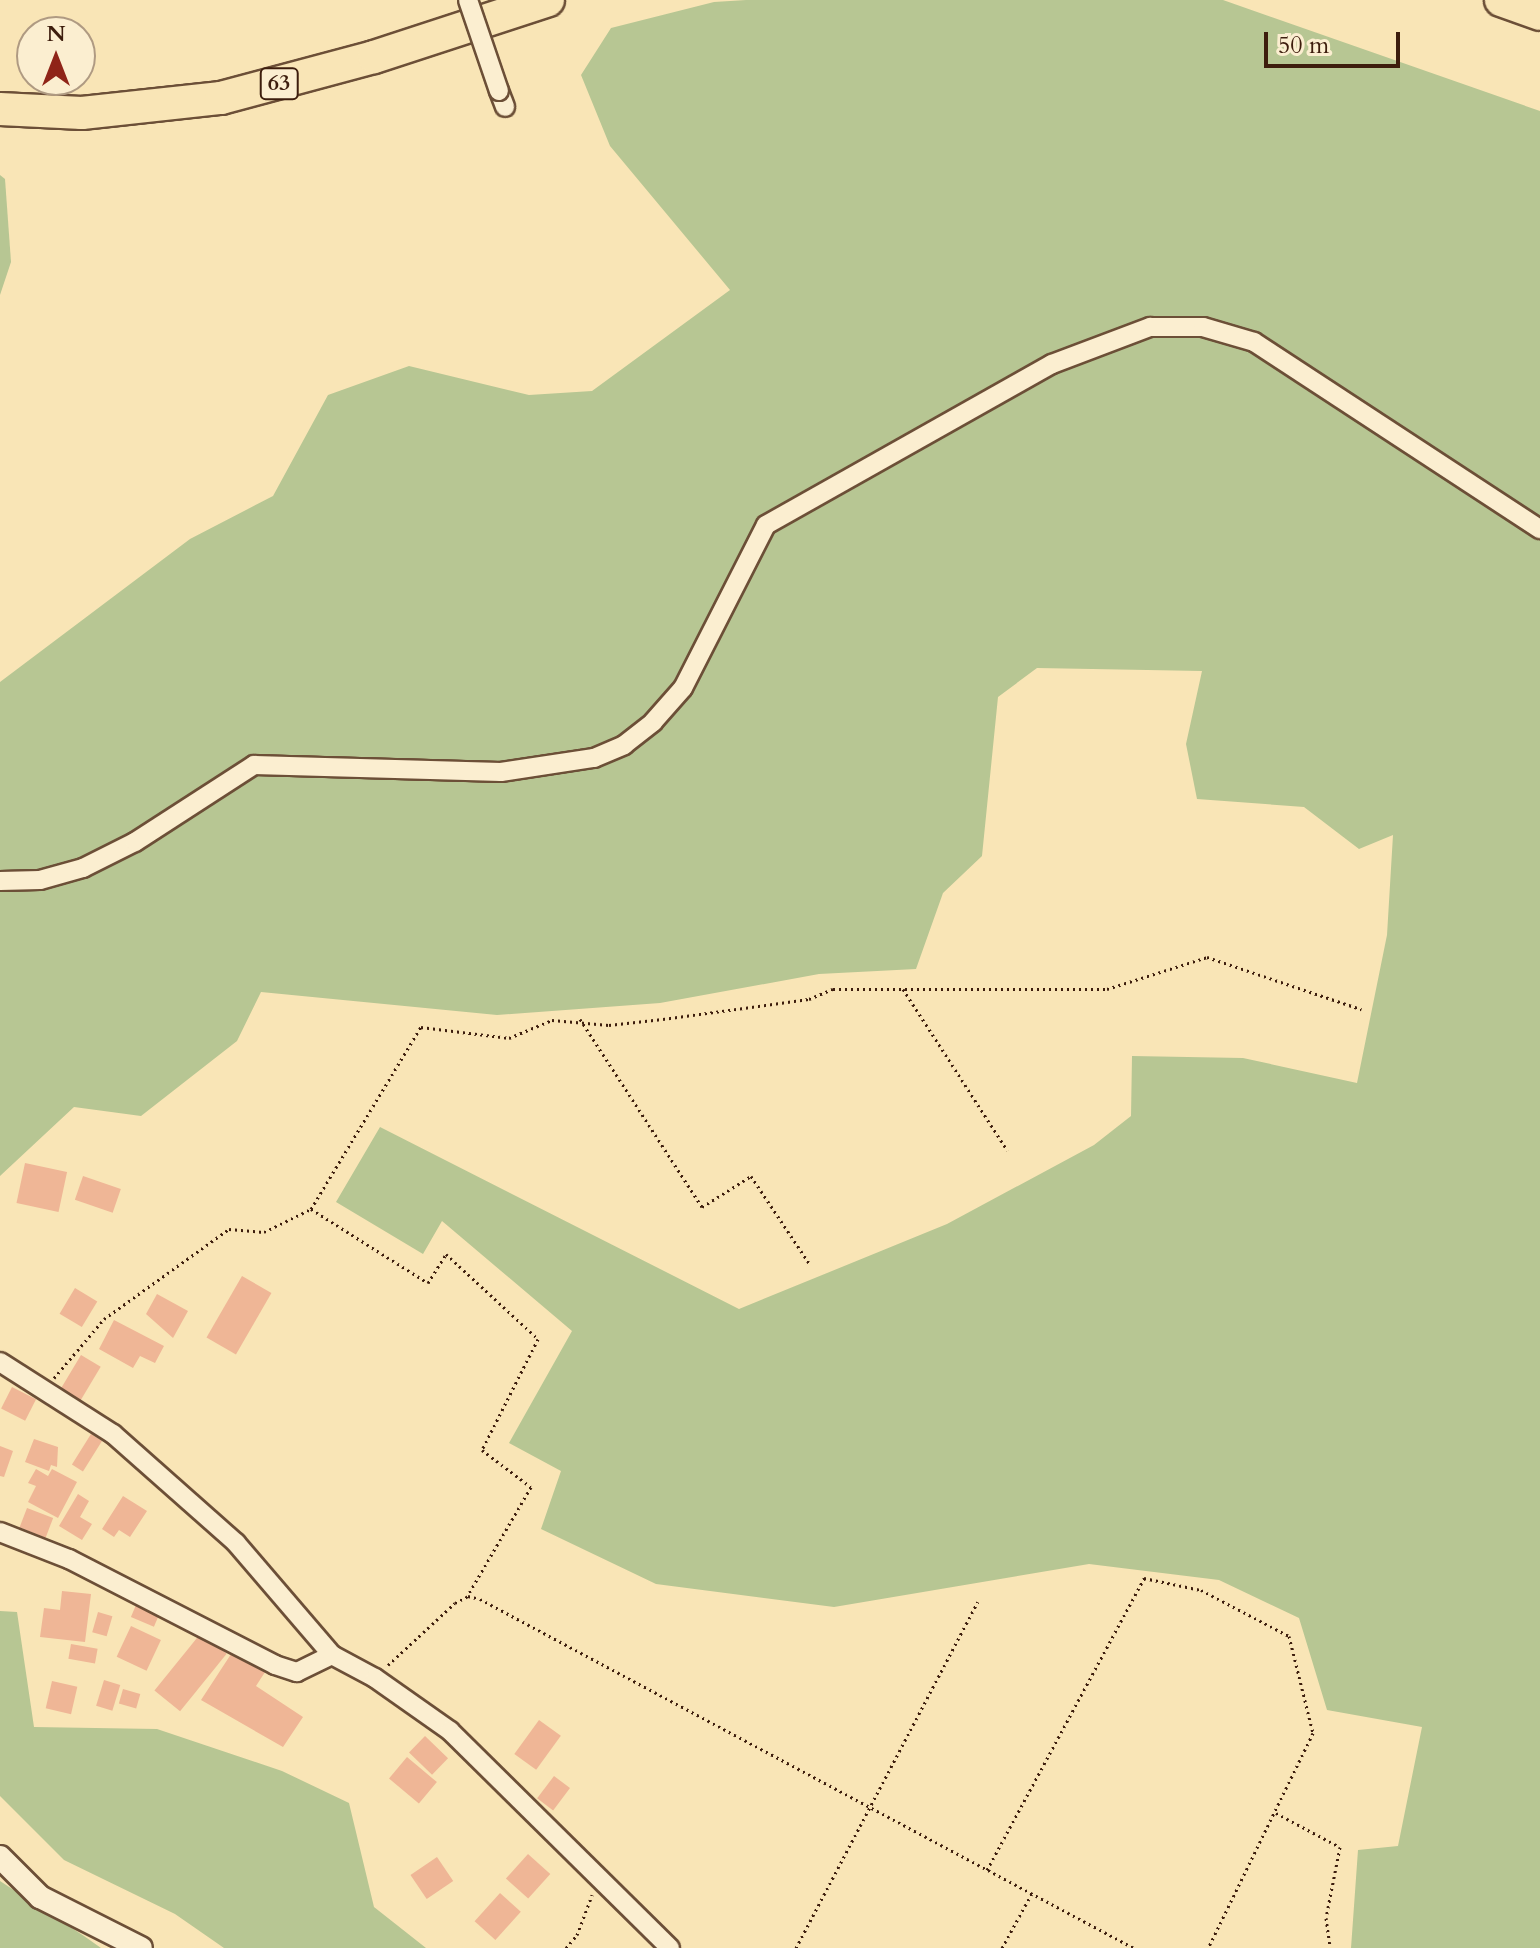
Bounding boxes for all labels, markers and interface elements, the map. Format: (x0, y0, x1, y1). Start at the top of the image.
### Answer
north arrow (16, 16, 96, 96)
scale bar (1268, 16, 1404, 66)
text: N (46, 19, 66, 49)
text: 50 m (1278, 29, 1329, 62)
road number: 63 (259, 66, 299, 102)

